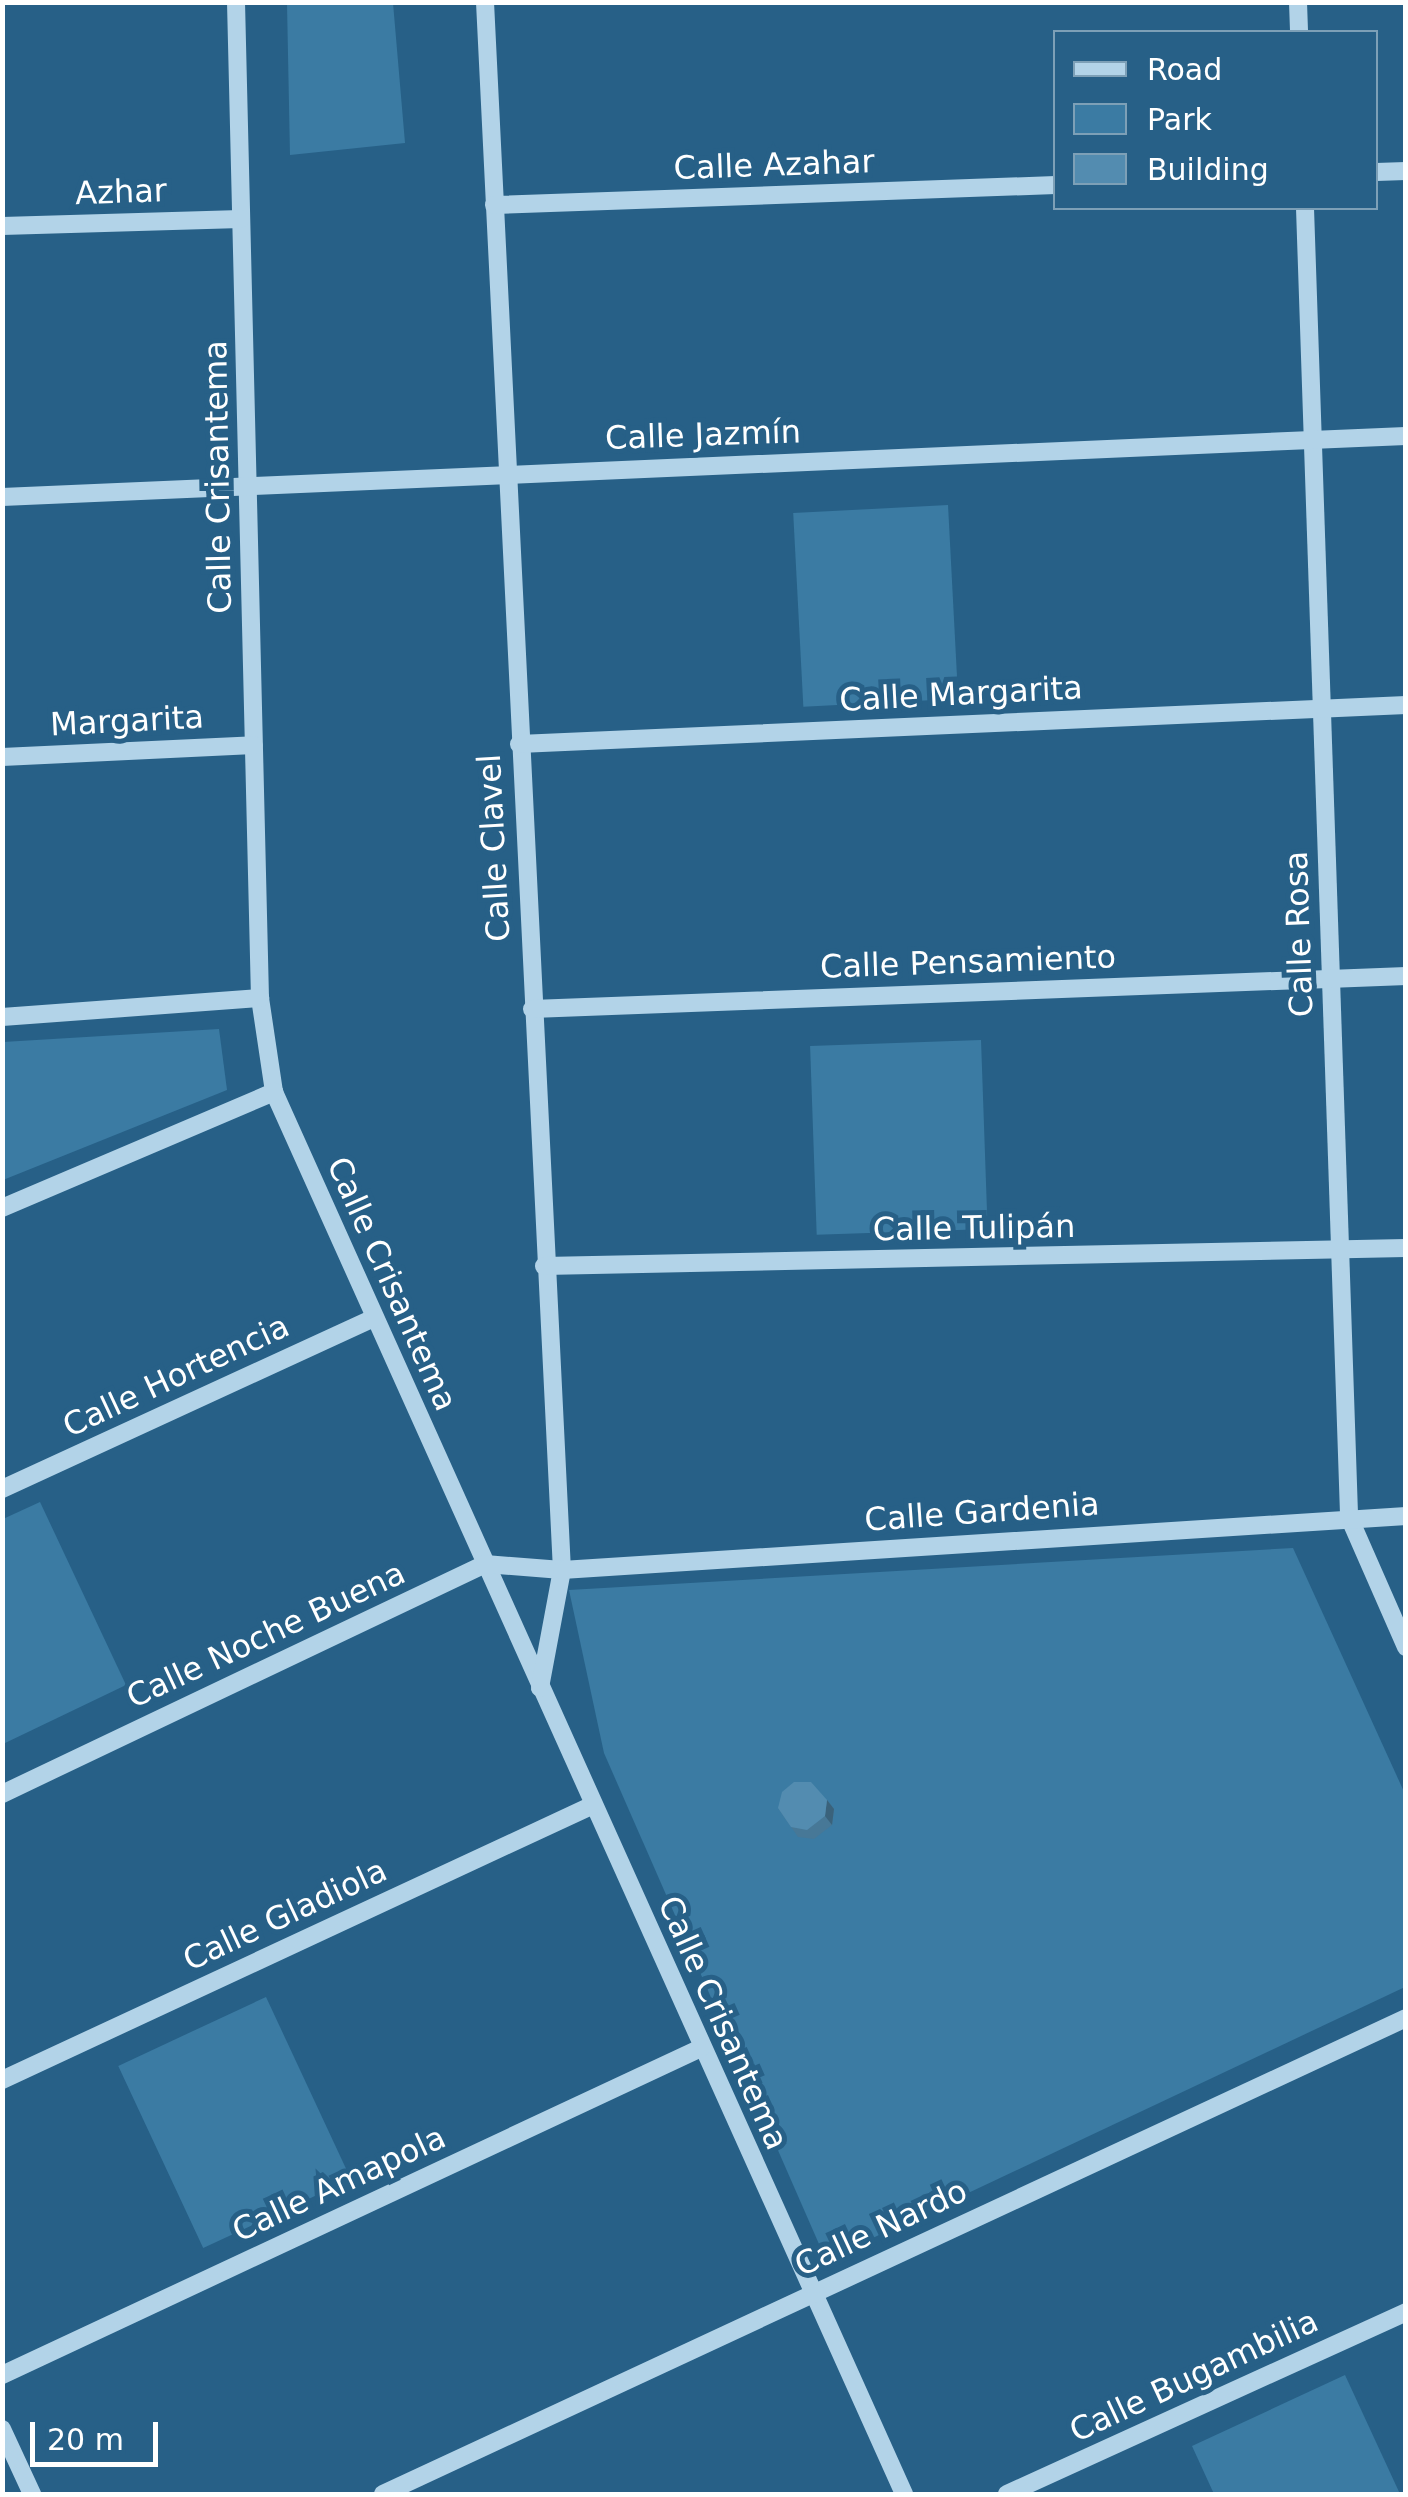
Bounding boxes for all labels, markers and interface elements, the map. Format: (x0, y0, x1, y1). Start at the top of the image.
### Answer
legend (1053, 30, 1378, 210)
text: Road (1147, 52, 1222, 87)
text: Park (1147, 102, 1212, 137)
street label: Calle Azahar (673, 142, 875, 188)
text: Building (1147, 152, 1269, 187)
street label: Azhar (74, 171, 168, 213)
street label: Calle Crisantema (196, 340, 240, 614)
street label: Calle Jazmín (604, 412, 802, 458)
street label: Calle Margarita (838, 668, 1084, 720)
street label: Margarita (49, 698, 205, 744)
street label: Calle Clavel (470, 753, 518, 943)
street label: Calle Rosa (1277, 850, 1321, 1018)
street label: Calle Pensamiento (819, 938, 1117, 986)
street label: Calle Crisantema (319, 1151, 465, 1417)
street label: Calle Tulipán (872, 1207, 1076, 1249)
street label: Calle Hortencia (57, 1307, 295, 1445)
street label: Calle Gardenia (863, 1485, 1101, 1539)
street label: Calle Noche Buena (121, 1554, 411, 1716)
street label: Calle Gladiola (177, 1851, 393, 1979)
street label: Calle Crisantema (650, 1890, 796, 2156)
street label: Calle Amapola (226, 2118, 452, 2250)
street label: Calle Nardo (789, 2171, 973, 2285)
street label: Calle Bugambilia (1064, 2302, 1324, 2450)
scale bar (35, 2402, 162, 2464)
text: 20 m (47, 2422, 124, 2457)

